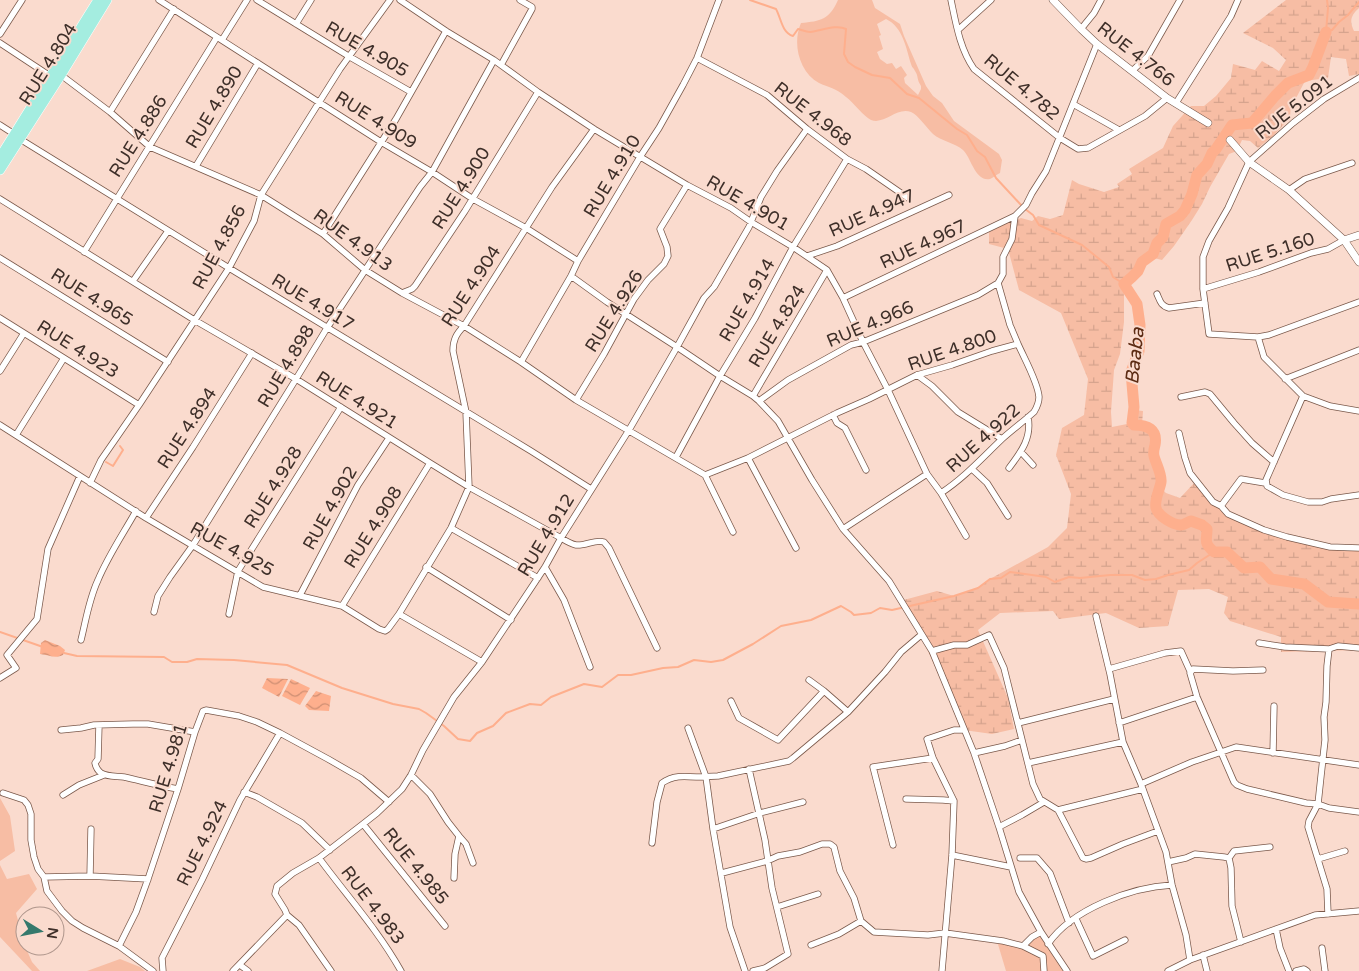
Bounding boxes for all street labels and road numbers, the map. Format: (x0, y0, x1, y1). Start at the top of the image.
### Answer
street label: RUE 4.905 (321, 16, 413, 82)
street label: RUE 4.766 (1093, 17, 1179, 91)
street label: RUE 4.804 (14, 19, 82, 109)
street label: RUE 4.782 (980, 49, 1064, 125)
street label: RUE 4.890 (181, 62, 247, 152)
street label: RUE 5.091 (1251, 70, 1337, 144)
street label: RUE 4.968 (770, 77, 856, 151)
street label: RUE 4.909 (331, 86, 421, 154)
street label: RUE 4.886 (104, 91, 172, 181)
street label: RUE 4.910 (579, 131, 645, 221)
street label: RUE 4.900 (427, 143, 495, 233)
street label: RUE 4.901 (702, 170, 794, 236)
street label: RUE 4.947 (825, 184, 919, 242)
street label: RUE 4.856 (188, 201, 250, 293)
street label: RUE 4.913 (309, 204, 397, 276)
street label: RUE 4.967 (876, 214, 970, 274)
street label: RUE 5.160 (1223, 227, 1317, 277)
street label: RUE 4.904 (437, 241, 505, 331)
street label: RUE 4.914 (714, 254, 780, 346)
street label: RUE 4.965 (47, 263, 137, 331)
street label: RUE 4.926 (580, 266, 648, 356)
street label: RUE 4.917 (268, 269, 358, 335)
street label: RUE 4.824 (744, 281, 810, 371)
street label: RUE 4.966 (823, 296, 917, 352)
street label: RUE 4.923 (33, 315, 123, 383)
street label: RUE 4.898 (253, 321, 319, 411)
street label: RUE 4.800 (905, 325, 999, 375)
street label: RUE 4.921 (312, 366, 402, 434)
street label: RUE 4.894 (153, 383, 221, 473)
street label: RUE 4.922 (941, 399, 1025, 477)
street label: RUE 4.928 (239, 442, 307, 532)
street label: RUE 4.902 (298, 462, 362, 554)
street label: RUE 4.908 (339, 482, 407, 572)
street label: RUE 4.912 (513, 490, 579, 580)
street label: RUE 4.925 (186, 517, 278, 581)
street label: RUE 4.981 (144, 721, 192, 815)
street label: RUE 4.924 (172, 797, 232, 889)
street label: RUE 4.985 (378, 823, 454, 909)
street label: RUE 4.983 (336, 861, 410, 949)

